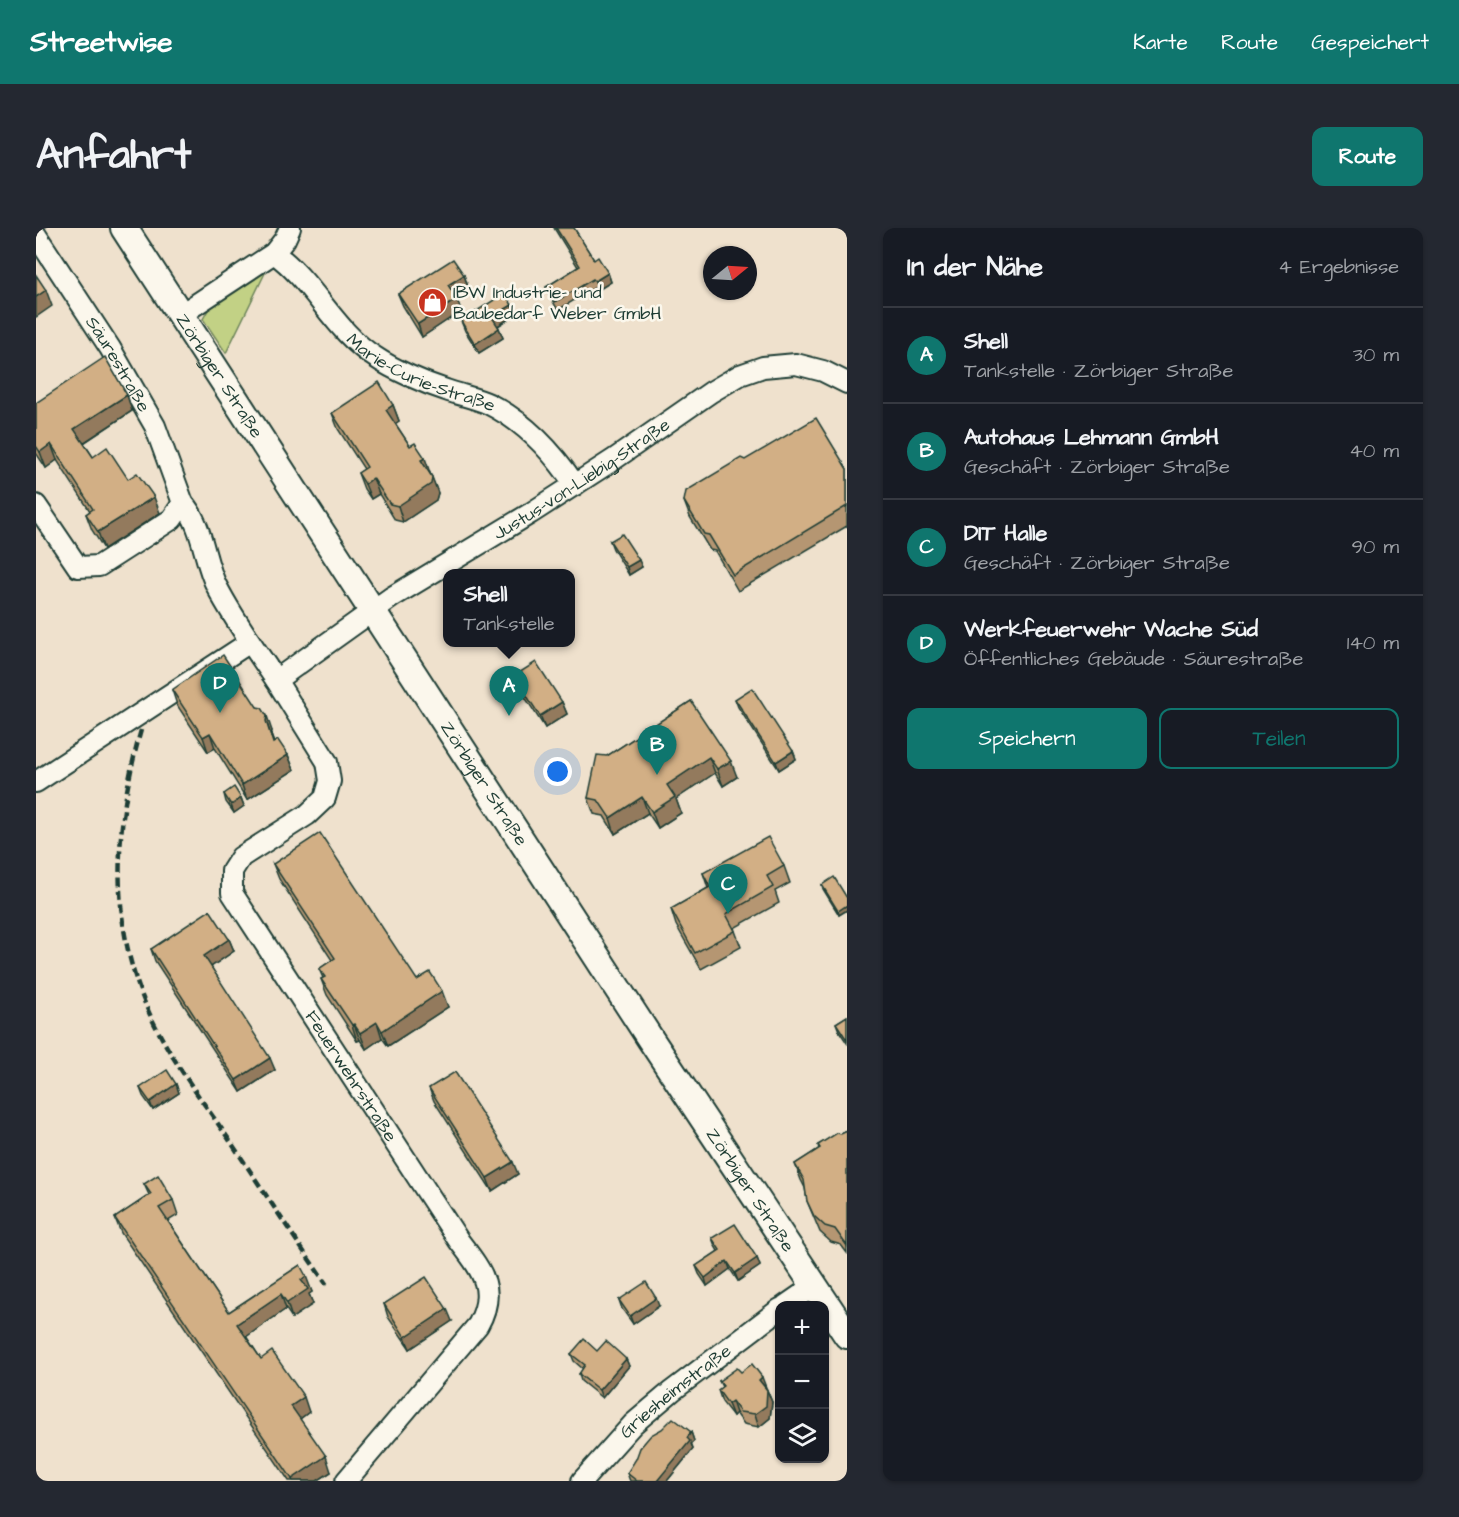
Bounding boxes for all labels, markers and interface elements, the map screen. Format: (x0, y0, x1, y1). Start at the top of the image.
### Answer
text: Streetwise (30, 23, 172, 62)
text: Karte (1133, 28, 1188, 57)
text: Route (1221, 28, 1278, 57)
text: Gespeichert (1311, 28, 1429, 57)
text: Anfahrt (36, 127, 191, 185)
button: Route (1312, 127, 1423, 186)
north arrow (703, 246, 757, 300)
text: In der Nähe (907, 249, 1043, 285)
text: 4 Ergebnisse (1278, 253, 1399, 281)
place label: IBW Industrie- und Baubedarf Weber GmbH (453, 280, 661, 326)
shop icon: IBW Industrie- und Baubedarf Weber GmbH (416, 286, 448, 318)
street label: Zörbiger Straße (170, 309, 270, 443)
street label: Säurestraße (80, 311, 157, 417)
text: Shell (964, 326, 1008, 357)
street label: Marie-Curie-Straße (341, 327, 500, 418)
text: A (920, 341, 933, 369)
text: 30 m (1353, 341, 1399, 369)
text: Tankstelle · Zörbiger Straße (964, 357, 1233, 385)
street label: Justus-von-Liebig-Straße (489, 412, 675, 545)
text: Autohaus Lehmann GmbH (964, 422, 1219, 453)
text: B (919, 437, 934, 465)
text: 40 m (1349, 437, 1399, 465)
text: Geschäft · Zörbiger Straße (964, 453, 1230, 481)
text: DIT Halle (964, 518, 1047, 549)
text: C (919, 533, 934, 561)
text: 90 m (1351, 533, 1399, 561)
text: Geschäft · Zörbiger Straße (964, 549, 1230, 577)
popup (443, 569, 575, 647)
text: Shell (464, 579, 507, 610)
text: Tankstelle (464, 610, 554, 638)
text: Werkfeuerwehr Wache Süd (964, 614, 1258, 645)
text: D (920, 629, 933, 657)
text: 140 m (1347, 629, 1399, 657)
text: Öffentliches Gebäude · Säurestraße (964, 645, 1303, 673)
pin: D (200, 664, 240, 713)
pin: A (490, 666, 528, 716)
button: Speichern (907, 708, 1147, 769)
button: Teilen (1159, 708, 1399, 769)
street label: Zörbiger Straße (435, 716, 534, 851)
pin: B (638, 726, 676, 775)
your location (543, 757, 572, 786)
pin: C (708, 864, 748, 914)
street label: Feuerwehrstraße (299, 1005, 403, 1147)
street label: Zörbiger Straße (700, 1123, 801, 1257)
map controls (775, 1301, 829, 1463)
button: + (775, 1301, 829, 1355)
street label: Griesheimstraße (614, 1338, 736, 1444)
button: − (775, 1355, 829, 1409)
button: layers (775, 1409, 829, 1463)

